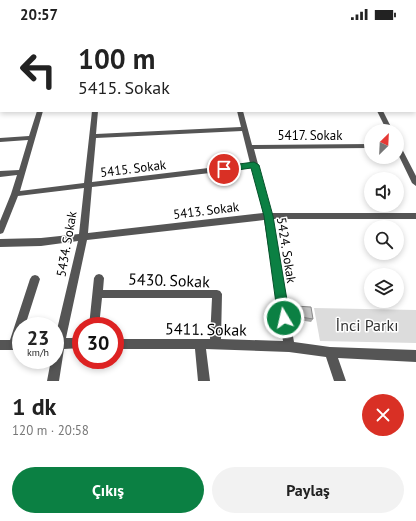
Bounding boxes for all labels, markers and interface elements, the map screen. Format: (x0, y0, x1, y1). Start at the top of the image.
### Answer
text: 20:57 (20, 5, 58, 24)
text: 100 m (78, 40, 155, 77)
icon: left (12, 44, 64, 96)
text: 5415. Sokak (78, 76, 170, 99)
north arrow (364, 124, 404, 164)
map controls (364, 124, 404, 308)
street label: 5417. Sokak (278, 127, 343, 144)
pin (207, 152, 241, 186)
street label: 5415. Sokak (99, 156, 168, 181)
icon: arrive (213, 158, 235, 180)
button: sound (364, 172, 404, 212)
street label: 5413. Sokak (172, 198, 241, 223)
street label: 5434. Sokak (52, 209, 81, 278)
street label: 5424. Sokak (273, 216, 300, 285)
button: search (364, 220, 404, 260)
button: layers (364, 268, 404, 308)
street label: 5430. Sokak (128, 269, 210, 291)
position arrow (263, 297, 305, 339)
park label: İnci Parkı (336, 315, 398, 335)
speed limit sign: 30 (72, 317, 124, 369)
street label: 5411. Sokak (165, 318, 247, 340)
text: 23 (27, 325, 49, 351)
text: km/h (27, 346, 49, 359)
text: 1 dk (12, 391, 56, 422)
button: close (362, 394, 404, 436)
text: 120 m · 20:58 (12, 422, 89, 439)
button: Çıkış (12, 467, 204, 513)
button: Paylaş (212, 467, 404, 513)

